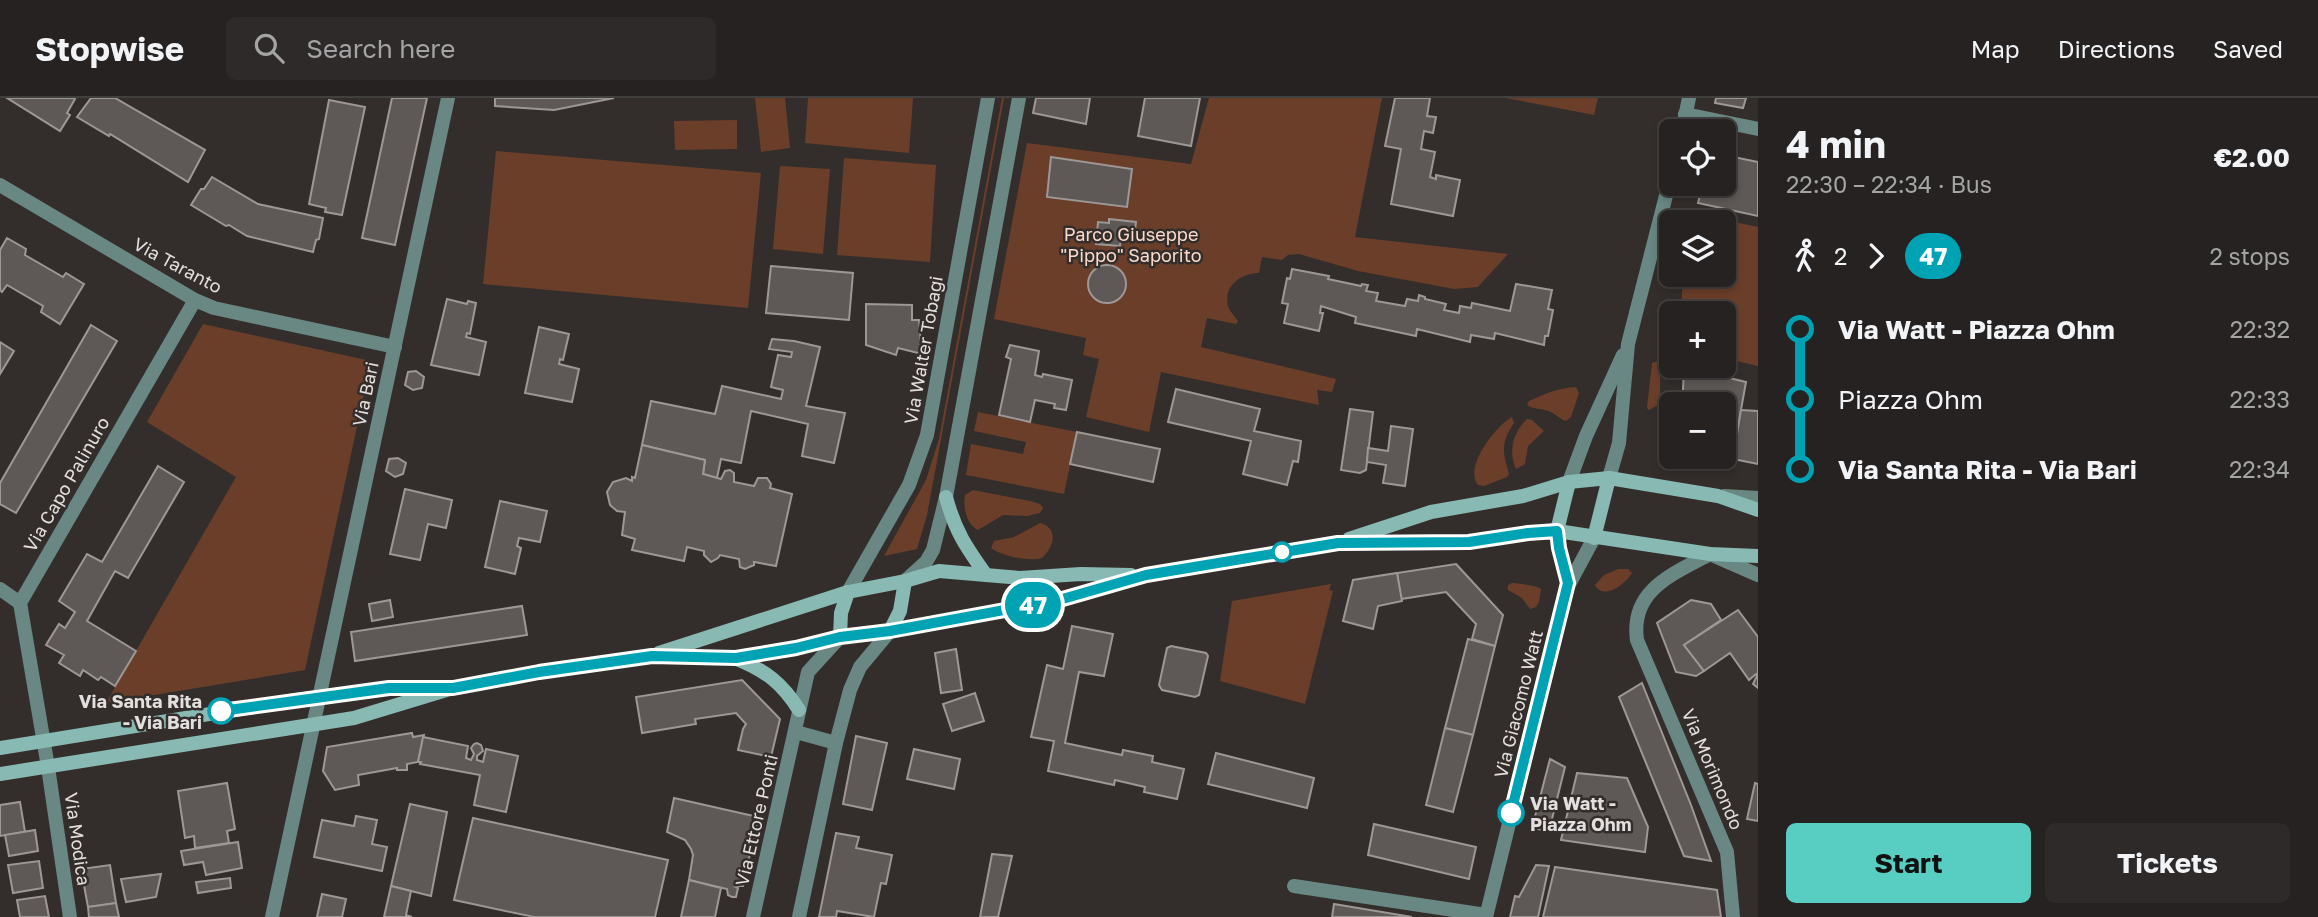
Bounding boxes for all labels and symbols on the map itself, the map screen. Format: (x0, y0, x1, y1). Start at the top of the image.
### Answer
park label: Parco Giuseppe "Pippo" Saporito (1060, 223, 1202, 266)
street label: Via Taranto (130, 232, 226, 298)
street label: Via Walter Tobagi (899, 274, 947, 426)
street label: Via Bari (347, 360, 383, 428)
street label: Via Capo Palinuro (18, 413, 114, 555)
unlabelled marker (1272, 542, 1292, 562)
line badge: 47 (1002, 582, 1064, 628)
street label: Via Giacomo Watt (1489, 628, 1547, 780)
place label: Via Santa Rita - Via Bari (79, 690, 202, 733)
marker: Via Santa Rita - Via Bari (208, 698, 234, 724)
street label: Via Morimondo (1678, 705, 1748, 833)
street label: Via Ettore Ponti (730, 752, 782, 888)
street label: Via Modica (61, 791, 95, 887)
place label: Via Watt - Piazza Ohm (1530, 792, 1631, 835)
marker: Via Watt - Piazza Ohm (1498, 800, 1524, 826)

